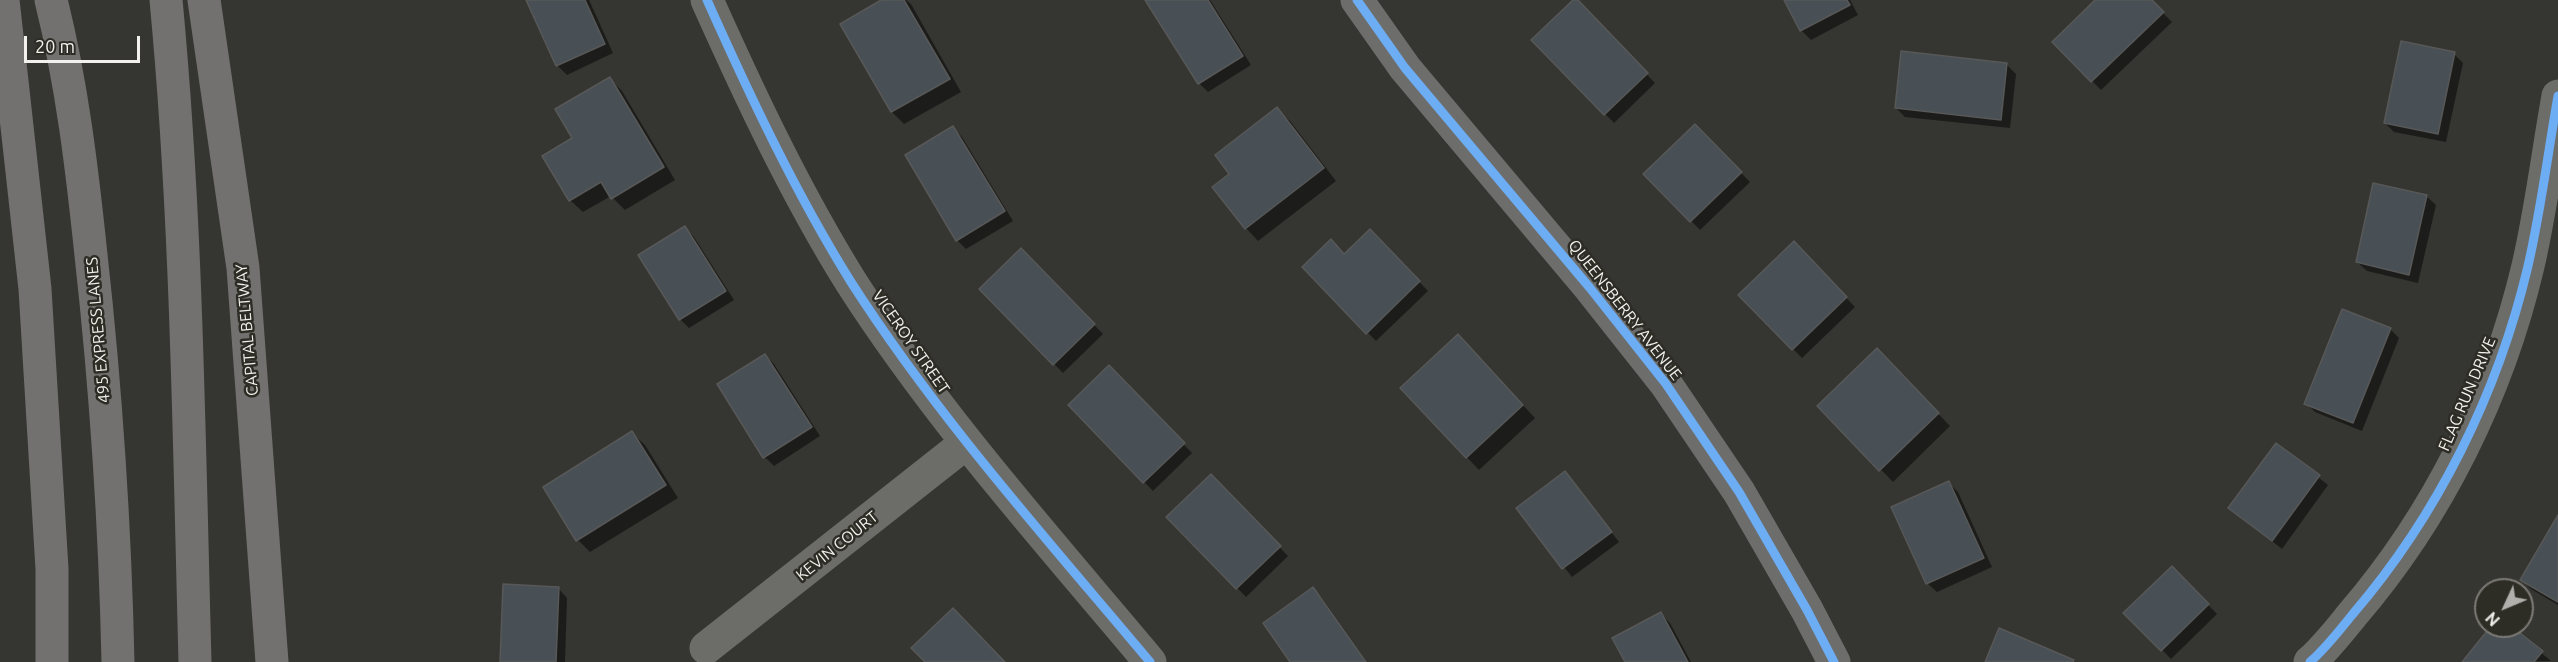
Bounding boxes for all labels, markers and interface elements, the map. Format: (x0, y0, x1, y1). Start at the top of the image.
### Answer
scale bar (27, 24, 142, 62)
text: 20 m (35, 36, 75, 56)
street label: QUEENSBERRY AVENUE (1564, 236, 1686, 384)
street label: 495 EXPRESS LANES (82, 256, 114, 404)
street label: CAPITAL BELTWAY (232, 263, 262, 397)
street label: VICEROY STREET (868, 287, 954, 397)
street label: FLAG RUN DRIVE (2434, 334, 2500, 454)
street label: KEVIN COURT (792, 507, 882, 585)
north arrow (2474, 578, 2534, 638)
text: N (2482, 609, 2503, 630)

